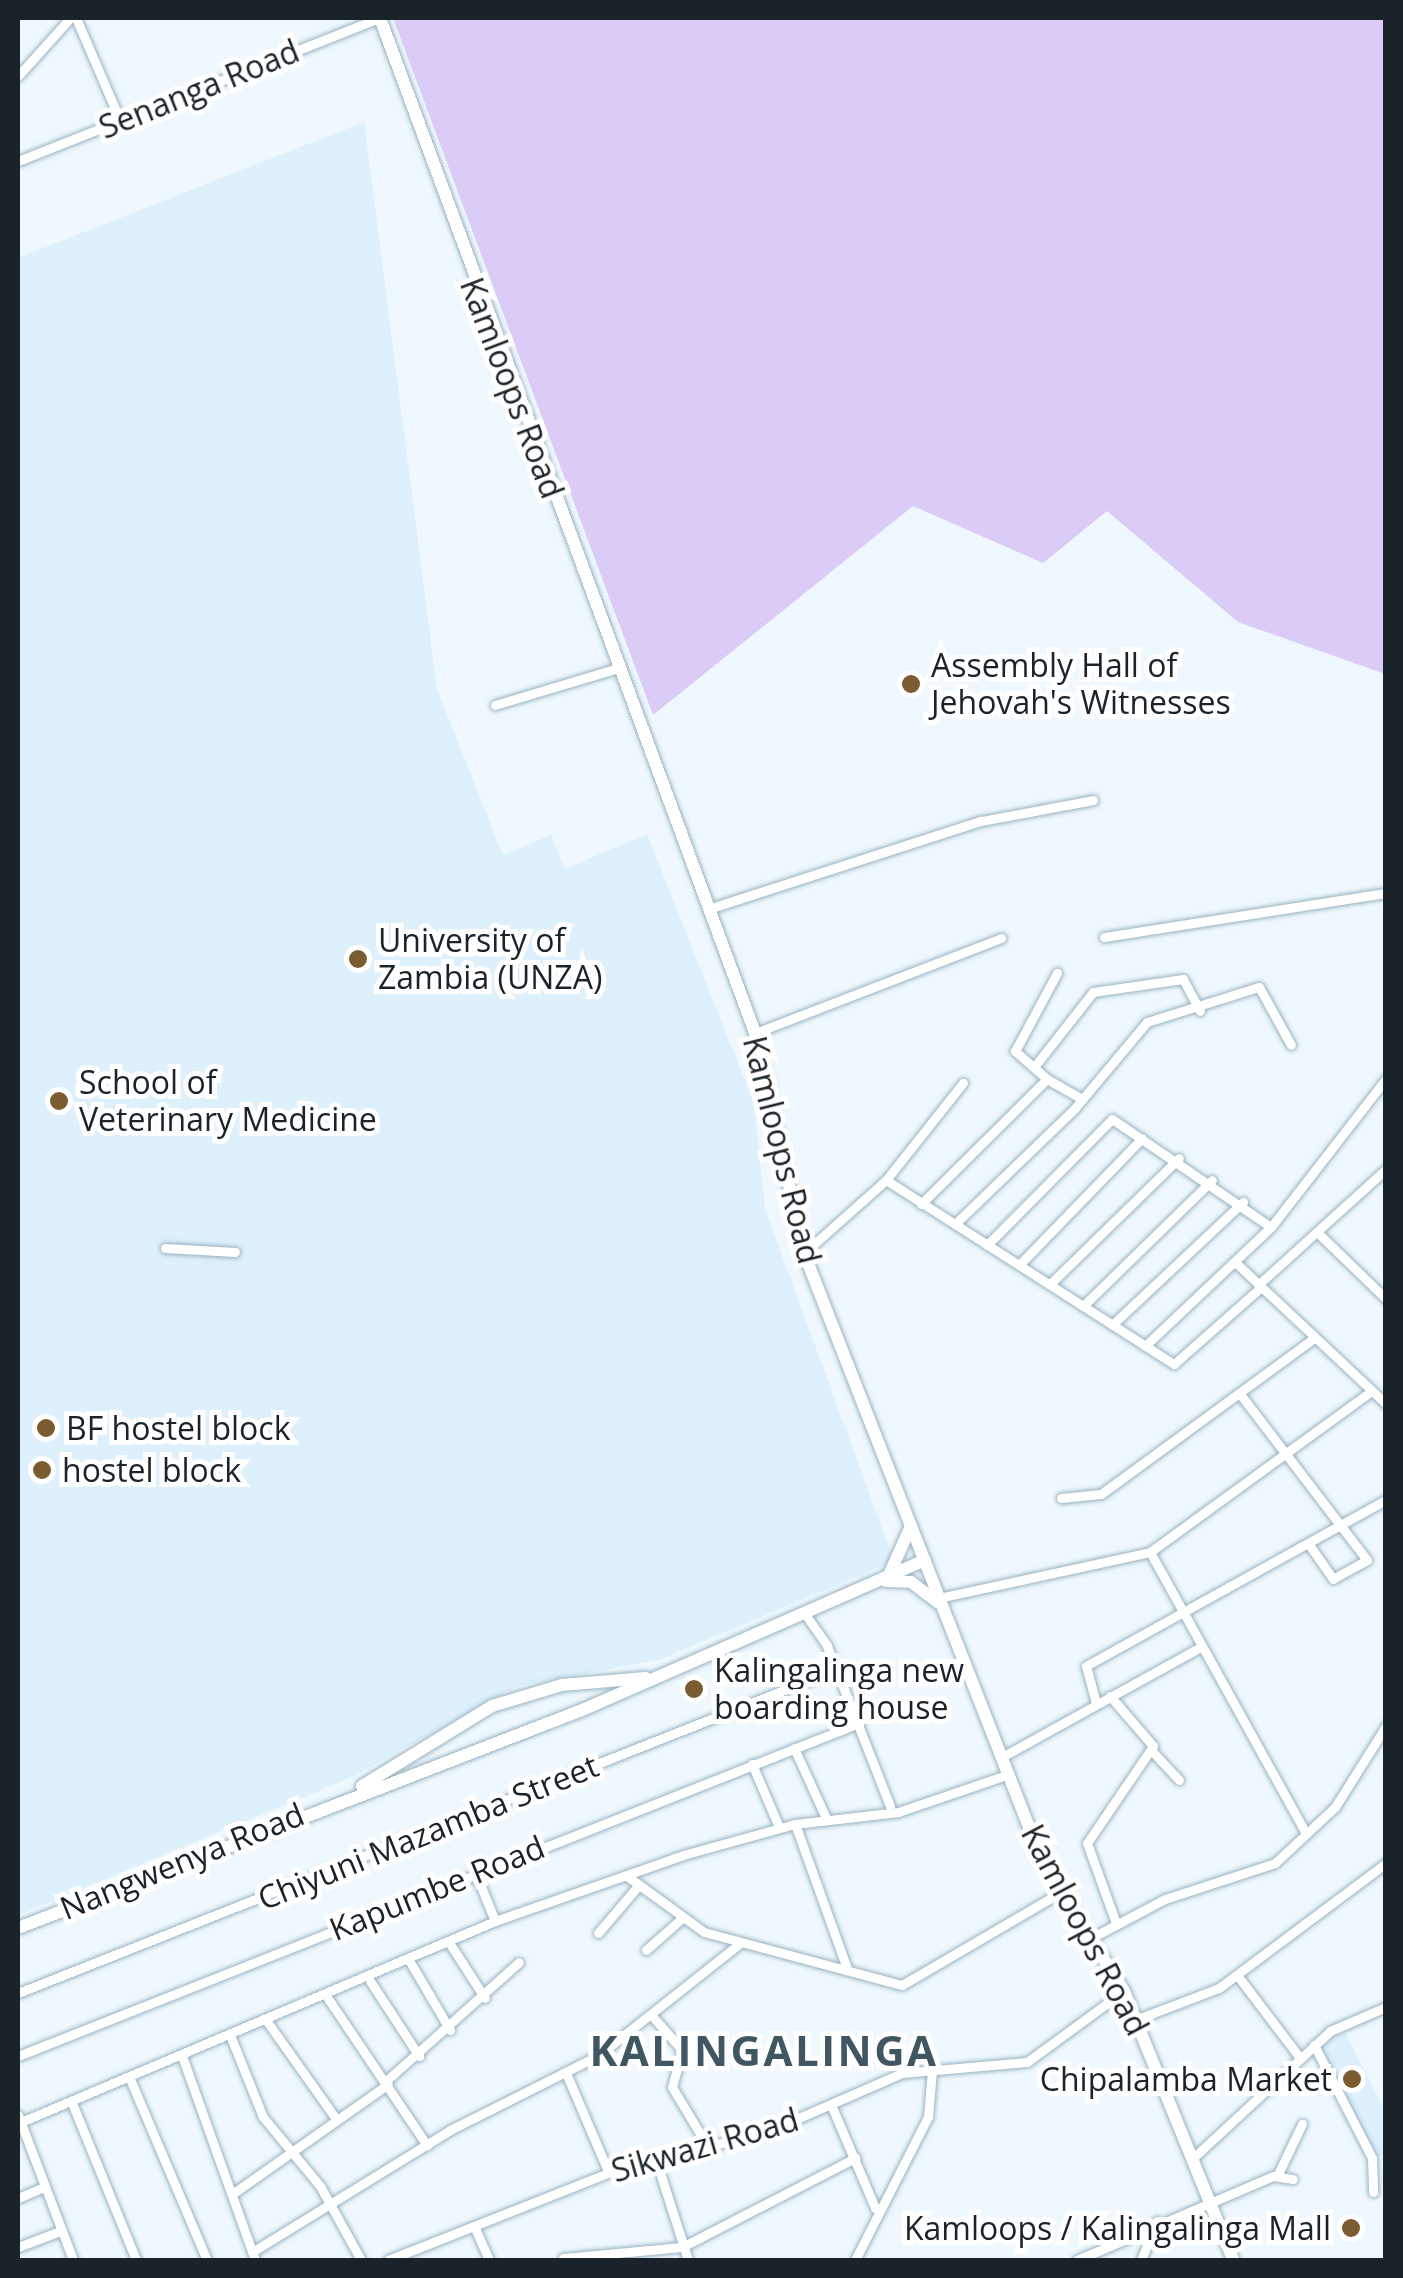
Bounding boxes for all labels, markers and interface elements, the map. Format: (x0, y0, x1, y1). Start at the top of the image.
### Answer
street label: Senanga Road (93, 31, 305, 147)
street label: Kamloops Road (452, 272, 572, 504)
place label: Assembly Hall of Jehovah's Witnesses (931, 647, 1231, 722)
marker: Assembly Hall of Jehovah's Witnesses (900, 673, 922, 695)
place label: University of Zambia (UNZA) (378, 922, 602, 997)
marker: University of Zambia (UNZA) (347, 948, 369, 970)
street label: Kamloops Road (735, 1032, 829, 1268)
place label: School of Veterinary Medicine (79, 1064, 377, 1139)
marker: School of Veterinary Medicine (48, 1090, 70, 1112)
place label: BF hostel block (66, 1409, 290, 1447)
marker: BF hostel block (35, 1417, 57, 1439)
place label: hostel block (62, 1451, 241, 1489)
marker: hostel block (31, 1459, 53, 1481)
place label: Kalingalinga new boarding house (714, 1652, 964, 1727)
marker: Kalingalinga new boarding house (683, 1678, 705, 1700)
street label: Chiyuni Mazamba Street (252, 1746, 604, 1918)
street label: Nangwenya Road (54, 1795, 310, 1927)
street label: Kamloops Road (1013, 1818, 1157, 2042)
street label: Kapumbe Road (324, 1827, 550, 1949)
district label: KALINGALINGA (589, 2025, 939, 2075)
place label: Chipalamba Market (1040, 2060, 1332, 2098)
marker: Chipalamba Market (1341, 2068, 1363, 2090)
street label: Sikwazi Road (607, 2100, 803, 2190)
place label: Kamloops / Kalingalinga Mall (904, 2209, 1331, 2247)
marker: Kamloops / Kalingalinga Mall (1340, 2217, 1362, 2239)

